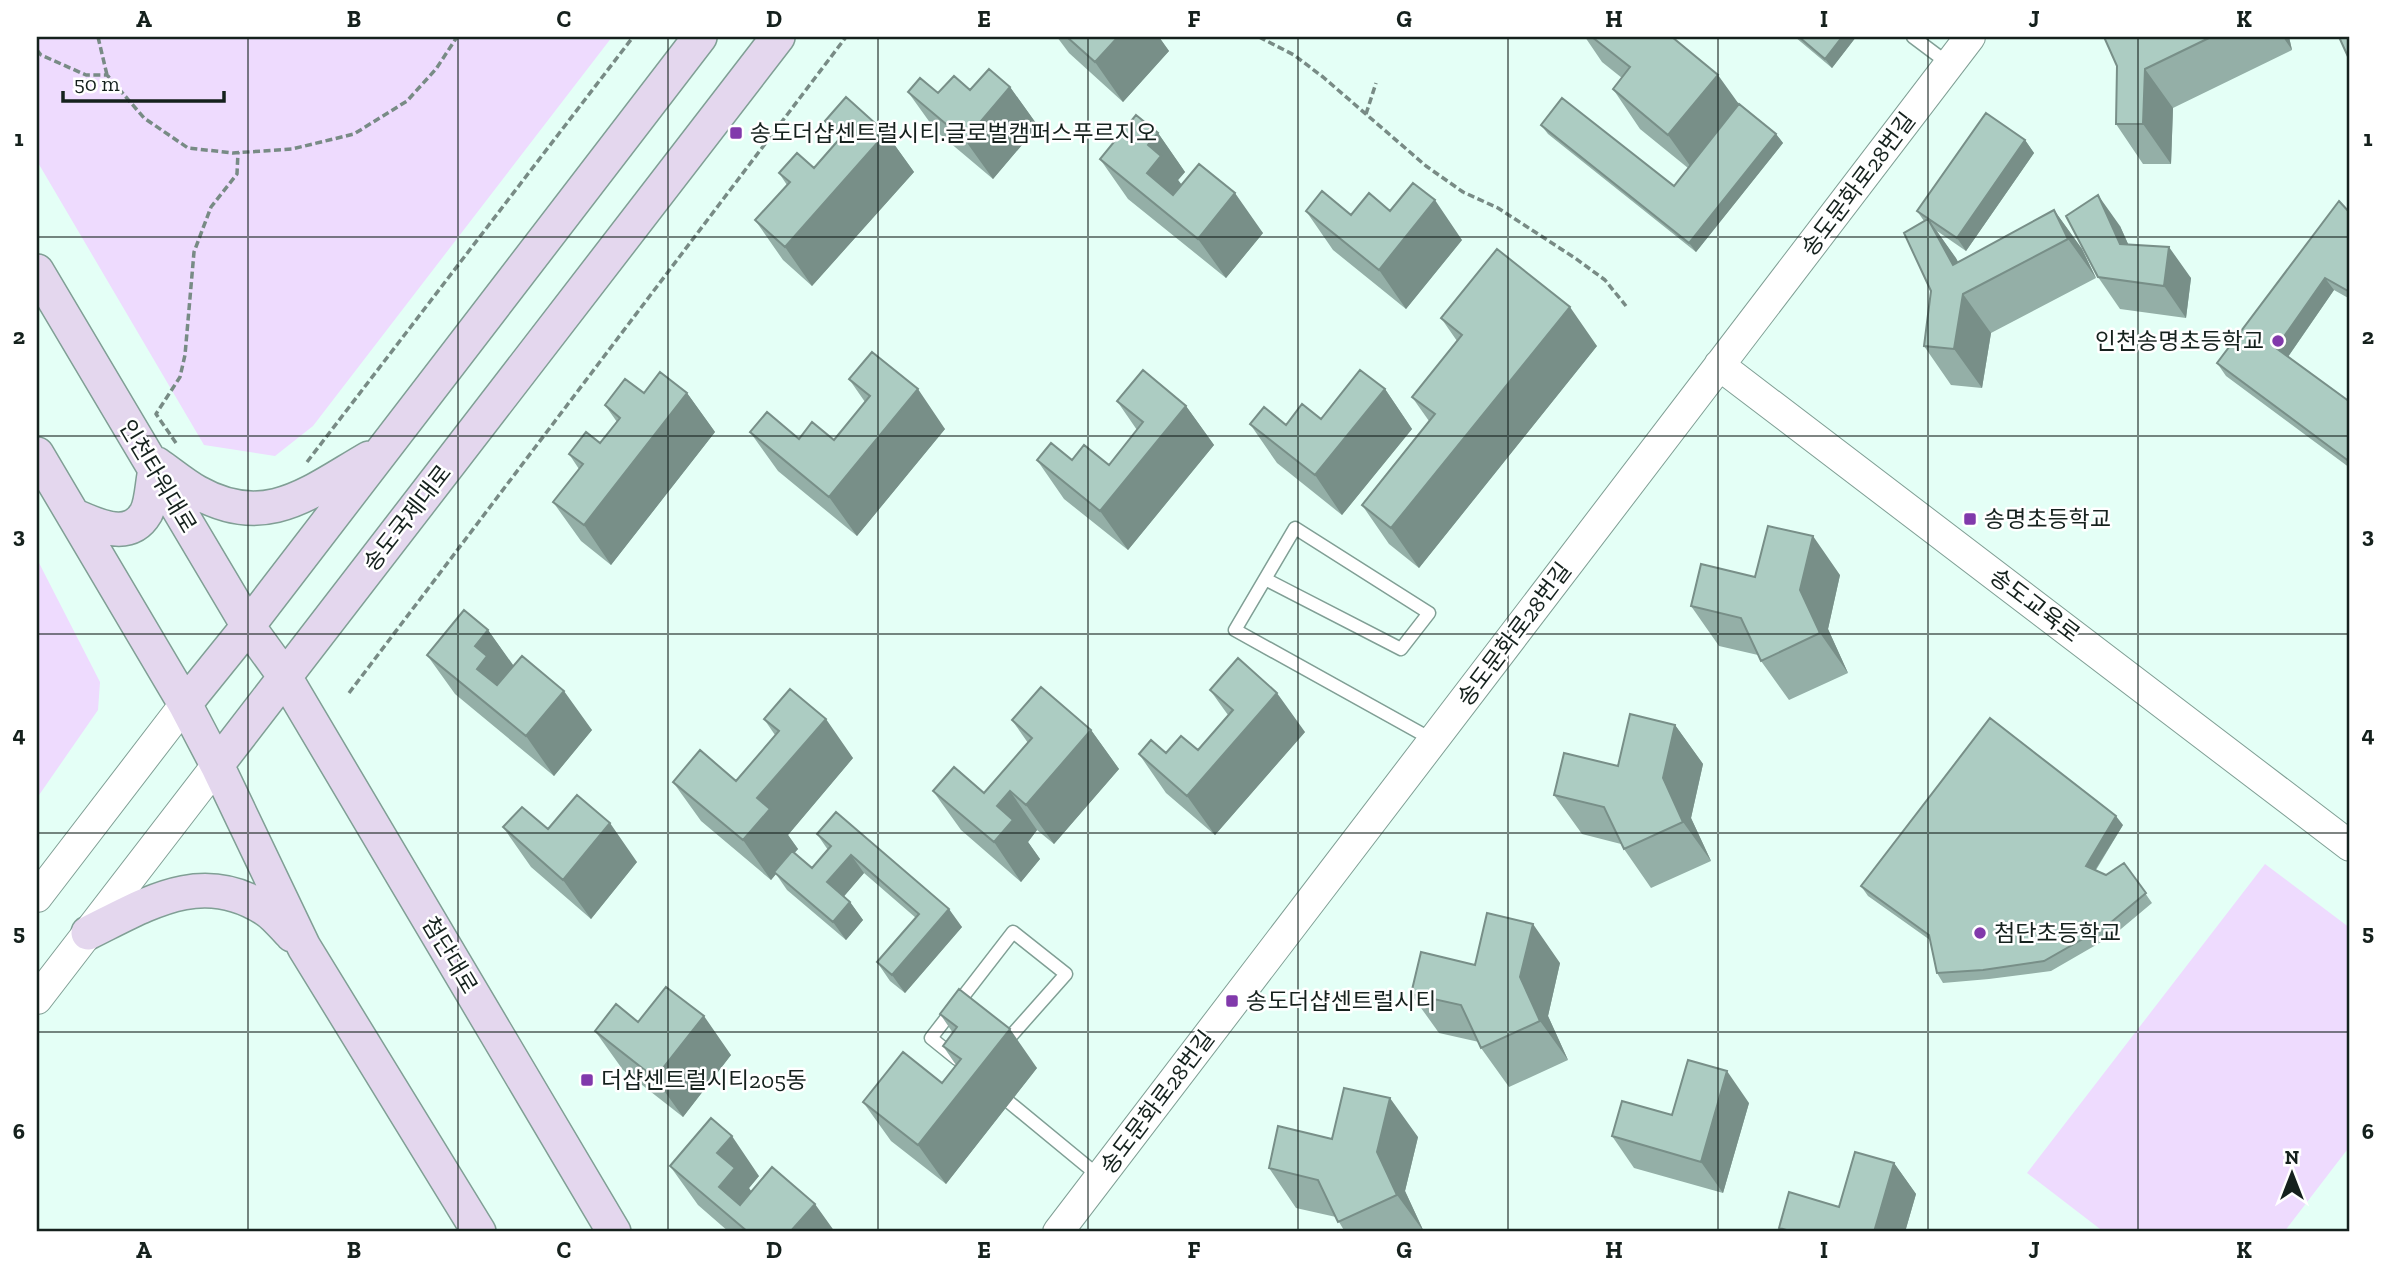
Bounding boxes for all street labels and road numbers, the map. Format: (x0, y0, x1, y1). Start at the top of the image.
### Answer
street label: 송도문화로28번길 (1795, 107, 1921, 261)
street label: 인천타워대로 (113, 414, 203, 538)
street label: 송도국제대로 (357, 459, 457, 577)
street label: 송도문화로28번길 (1451, 557, 1577, 711)
street label: 송도교육로 (1984, 562, 2086, 648)
street label: 첨단대로 (416, 912, 484, 998)
street label: 송도문화로28번길 (1094, 1025, 1220, 1179)

